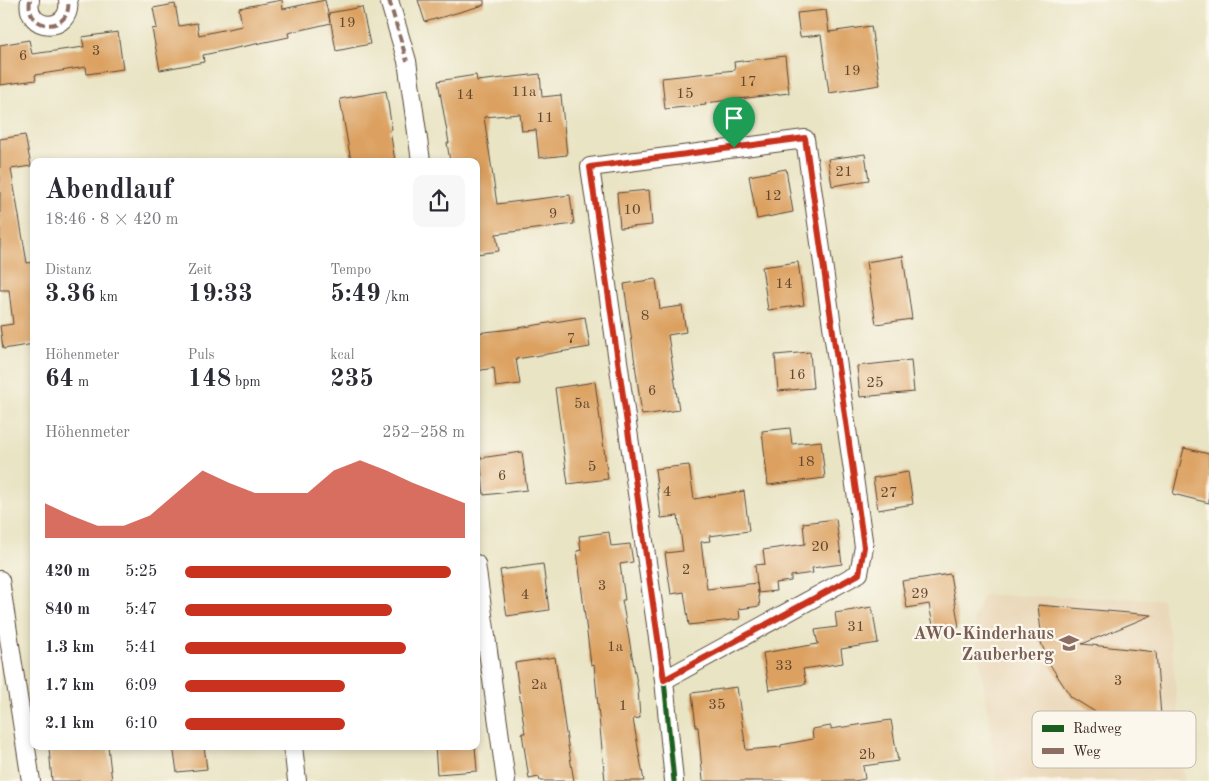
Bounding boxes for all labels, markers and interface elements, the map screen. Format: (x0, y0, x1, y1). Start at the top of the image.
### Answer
house number: 19 (338, 16, 356, 31)
house number: 3 (92, 44, 100, 59)
house number: 6 (19, 49, 27, 64)
house number: 19 (843, 64, 861, 79)
house number: 17 (739, 75, 757, 90)
house number: 11a (512, 85, 537, 100)
house number: 15 (676, 87, 694, 102)
house number: 14 (456, 88, 474, 103)
pin (713, 97, 755, 148)
icon: arrive (720, 104, 748, 132)
house number: 11 (536, 111, 554, 126)
house number: 21 (835, 165, 853, 180)
button: share (413, 175, 465, 227)
text: Abendlauf (45, 177, 173, 205)
house number: 12 (764, 189, 782, 204)
house number: 10 (623, 203, 641, 218)
house number: 9 (549, 207, 557, 222)
text: 18:46 · 8 × 420 m (45, 212, 178, 228)
text: Distanz (45, 263, 91, 277)
text: Zeit (188, 263, 212, 277)
text: Tempo (330, 263, 371, 277)
house number: 14 (775, 277, 793, 292)
text: 3.36 (45, 282, 96, 307)
text: 19:33 (188, 282, 253, 307)
text: 5:49 (330, 282, 381, 307)
text: km (96, 290, 118, 304)
text: /km (381, 290, 409, 304)
house number: 8 (641, 309, 649, 324)
house number: 7 (567, 332, 575, 347)
text: Höhenmeter (45, 348, 119, 362)
text: Puls (188, 348, 215, 362)
text: kcal (330, 348, 354, 362)
text: 64 (45, 367, 74, 392)
text: 148 (188, 367, 231, 392)
text: 235 (330, 367, 374, 392)
house number: 16 (788, 368, 806, 383)
text: m (74, 375, 89, 389)
text: bpm (231, 375, 261, 389)
house number: 25 (866, 376, 884, 391)
house number: 6 (648, 384, 656, 399)
house number: 5a (574, 397, 591, 412)
text: Höhenmeter (45, 425, 130, 441)
text: 252–258 m (382, 425, 465, 441)
house number: 18 (797, 455, 815, 470)
house number: 5 (588, 460, 596, 475)
house number: 6 (498, 469, 506, 484)
house number: 4 (663, 485, 671, 500)
house number: 27 (880, 486, 898, 501)
house number: 20 (811, 540, 829, 555)
house number: 2 (682, 563, 690, 578)
text: 420 m (45, 564, 90, 580)
text: 5:25 (125, 564, 157, 580)
house number: 3 (598, 579, 606, 594)
house number: 29 (911, 587, 929, 602)
house number: 4 (521, 588, 529, 603)
text: 840 m (45, 602, 90, 618)
text: 5:47 (125, 602, 157, 618)
house number: 31 (847, 620, 865, 635)
place label: AWO-Kinderhaus Zauberberg (913, 625, 1054, 664)
school or university icon: AWO-Kinderhaus Zauberberg (1058, 632, 1080, 654)
text: 1.3 km (45, 640, 94, 656)
text: 5:41 (125, 640, 157, 656)
house number: 1a (607, 640, 624, 655)
house number: 33 (775, 659, 793, 674)
house number: 3 (1114, 674, 1122, 689)
text: 1.7 km (45, 678, 94, 694)
text: 6:09 (125, 678, 157, 694)
house number: 2a (531, 678, 548, 693)
house number: 35 (708, 698, 726, 713)
house number: 1 (619, 699, 627, 714)
legend (1032, 711, 1196, 768)
text: 2.1 km (45, 716, 94, 732)
text: 6:10 (125, 716, 157, 732)
text: Radweg (1073, 722, 1122, 736)
text: Weg (1073, 745, 1101, 759)
house number: 2b (859, 748, 875, 763)

